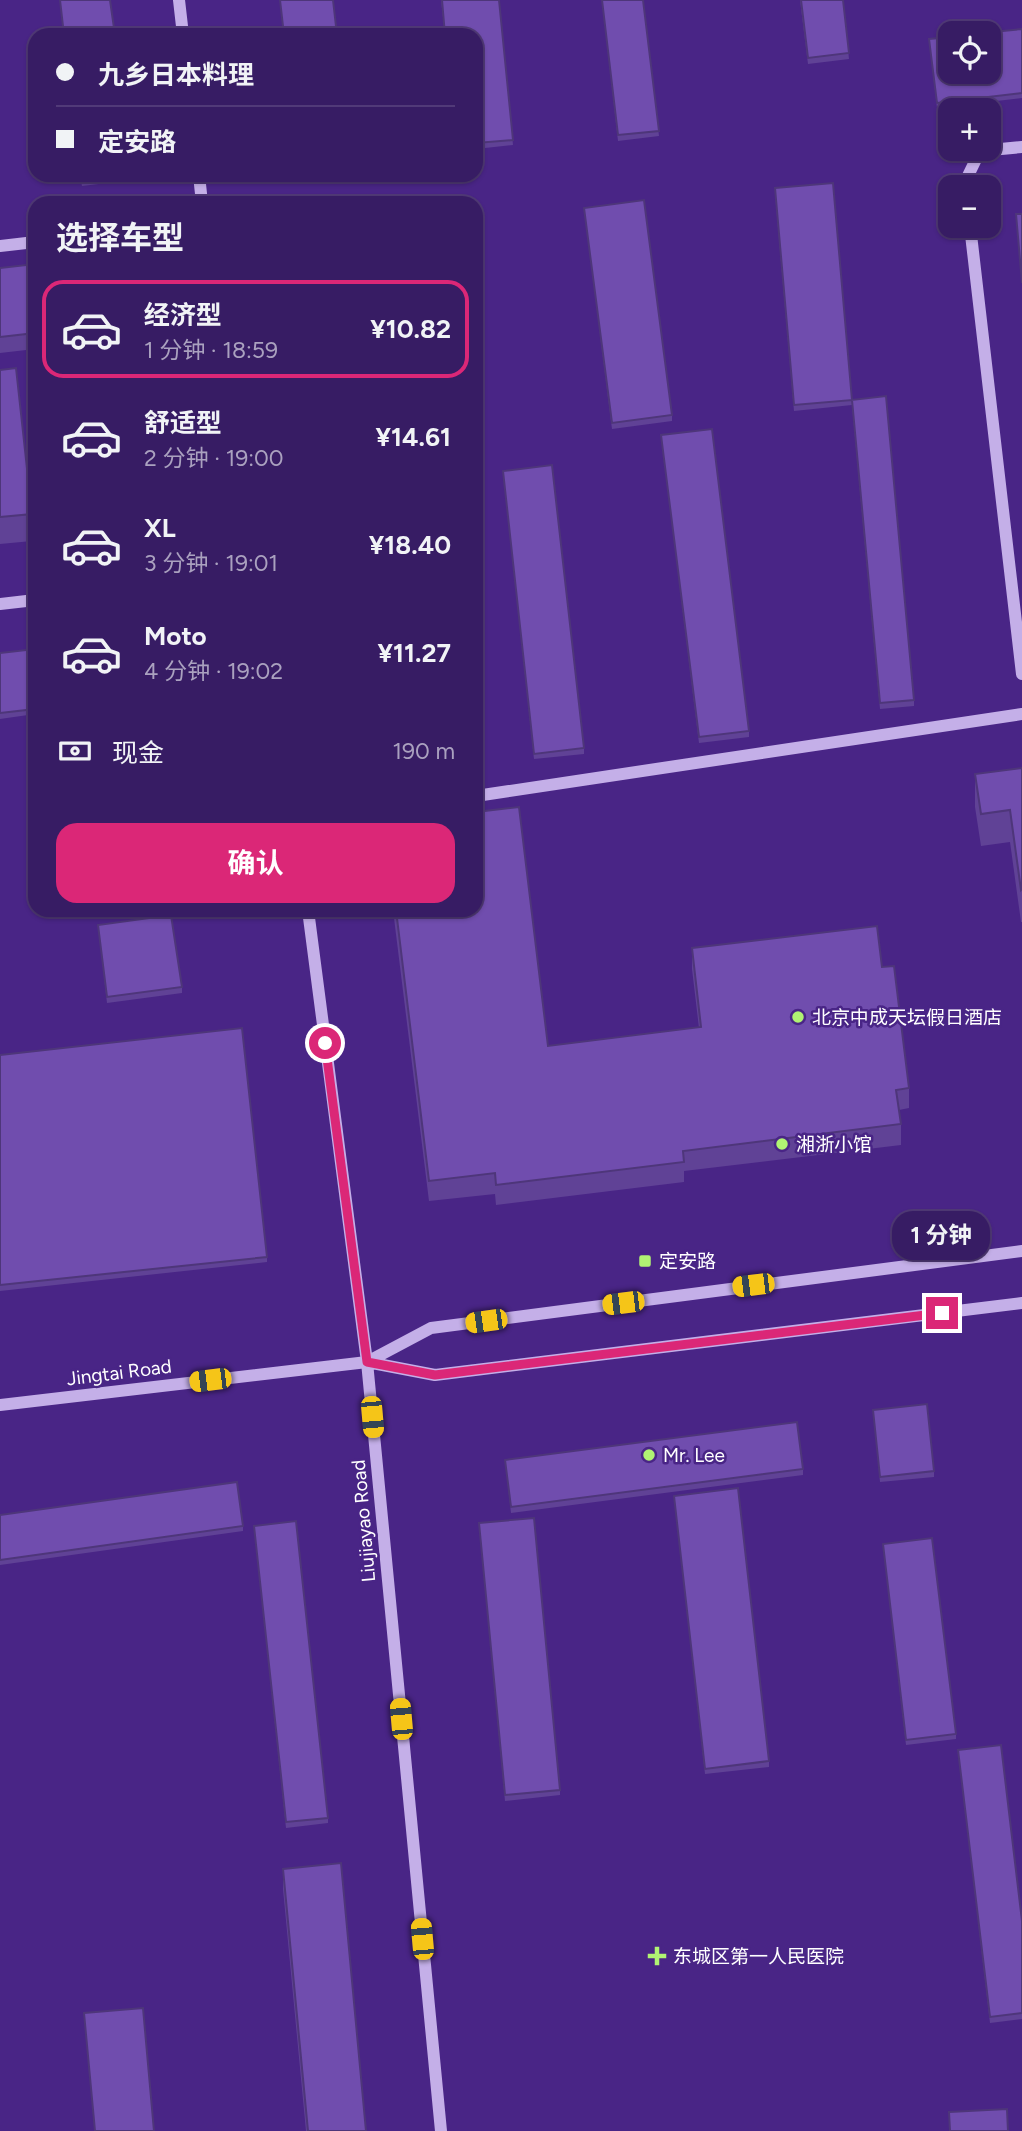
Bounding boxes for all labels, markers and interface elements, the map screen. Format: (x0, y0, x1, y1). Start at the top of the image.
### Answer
map controls (938, 21, 1001, 238)
button: locate (938, 21, 1001, 84)
text: 九乡日本料理 (98, 59, 254, 91)
button: + (938, 98, 1001, 161)
text: 定安路 (98, 126, 176, 158)
button: − (938, 175, 1001, 238)
text: 选择车型 (56, 219, 184, 257)
icon: car (60, 298, 123, 361)
text: 经济型 (144, 299, 222, 331)
text: ¥10.82 (370, 313, 451, 345)
text: 1 分钟 · 18:59 (144, 336, 278, 364)
icon: car (60, 406, 123, 469)
text: 舒适型 (144, 407, 222, 439)
text: ¥14.61 (376, 421, 451, 453)
text: 2 分钟 · 19:00 (144, 444, 284, 472)
text: XL (144, 512, 176, 544)
icon: car (60, 514, 123, 577)
text: ¥18.40 (369, 529, 451, 561)
text: 3 分钟 · 19:01 (144, 549, 278, 577)
text: Moto (144, 620, 207, 652)
icon: car (60, 622, 123, 685)
text: ¥11.27 (378, 637, 451, 669)
text: 4 分钟 · 19:02 (144, 657, 283, 685)
icon: cash (56, 732, 94, 770)
text: 现金 (112, 737, 164, 769)
text: 190 m (392, 737, 455, 765)
button: 确认 (56, 823, 455, 903)
place label: 北京中成天坛假日酒店 (812, 1006, 1002, 1029)
marker: 北京中成天坛假日酒店 (790, 1009, 806, 1025)
route start (309, 1027, 341, 1059)
place label: 湘浙小馆 (796, 1133, 872, 1156)
marker: 湘浙小馆 (774, 1136, 790, 1152)
callout: 1 分钟 (893, 1212, 991, 1260)
text: 1 分钟 (910, 1221, 972, 1249)
place label: 定安路 (659, 1250, 716, 1273)
marker: 定安路 (637, 1253, 653, 1269)
car (731, 1272, 776, 1298)
car (601, 1290, 646, 1316)
route end (926, 1297, 958, 1329)
car (464, 1308, 509, 1334)
street label: Jingtai Road (65, 1355, 173, 1390)
car (188, 1367, 233, 1393)
car (360, 1395, 385, 1439)
place label: Mr. Lee (663, 1444, 725, 1467)
marker: Mr. Lee (641, 1447, 657, 1463)
street label: Liujiayao Road (347, 1459, 380, 1583)
car (389, 1697, 414, 1741)
car (410, 1917, 435, 1961)
place label: 东城区第一人民医院 (673, 1945, 844, 1968)
marker: 东城区第一人民医院 (647, 1946, 667, 1966)

